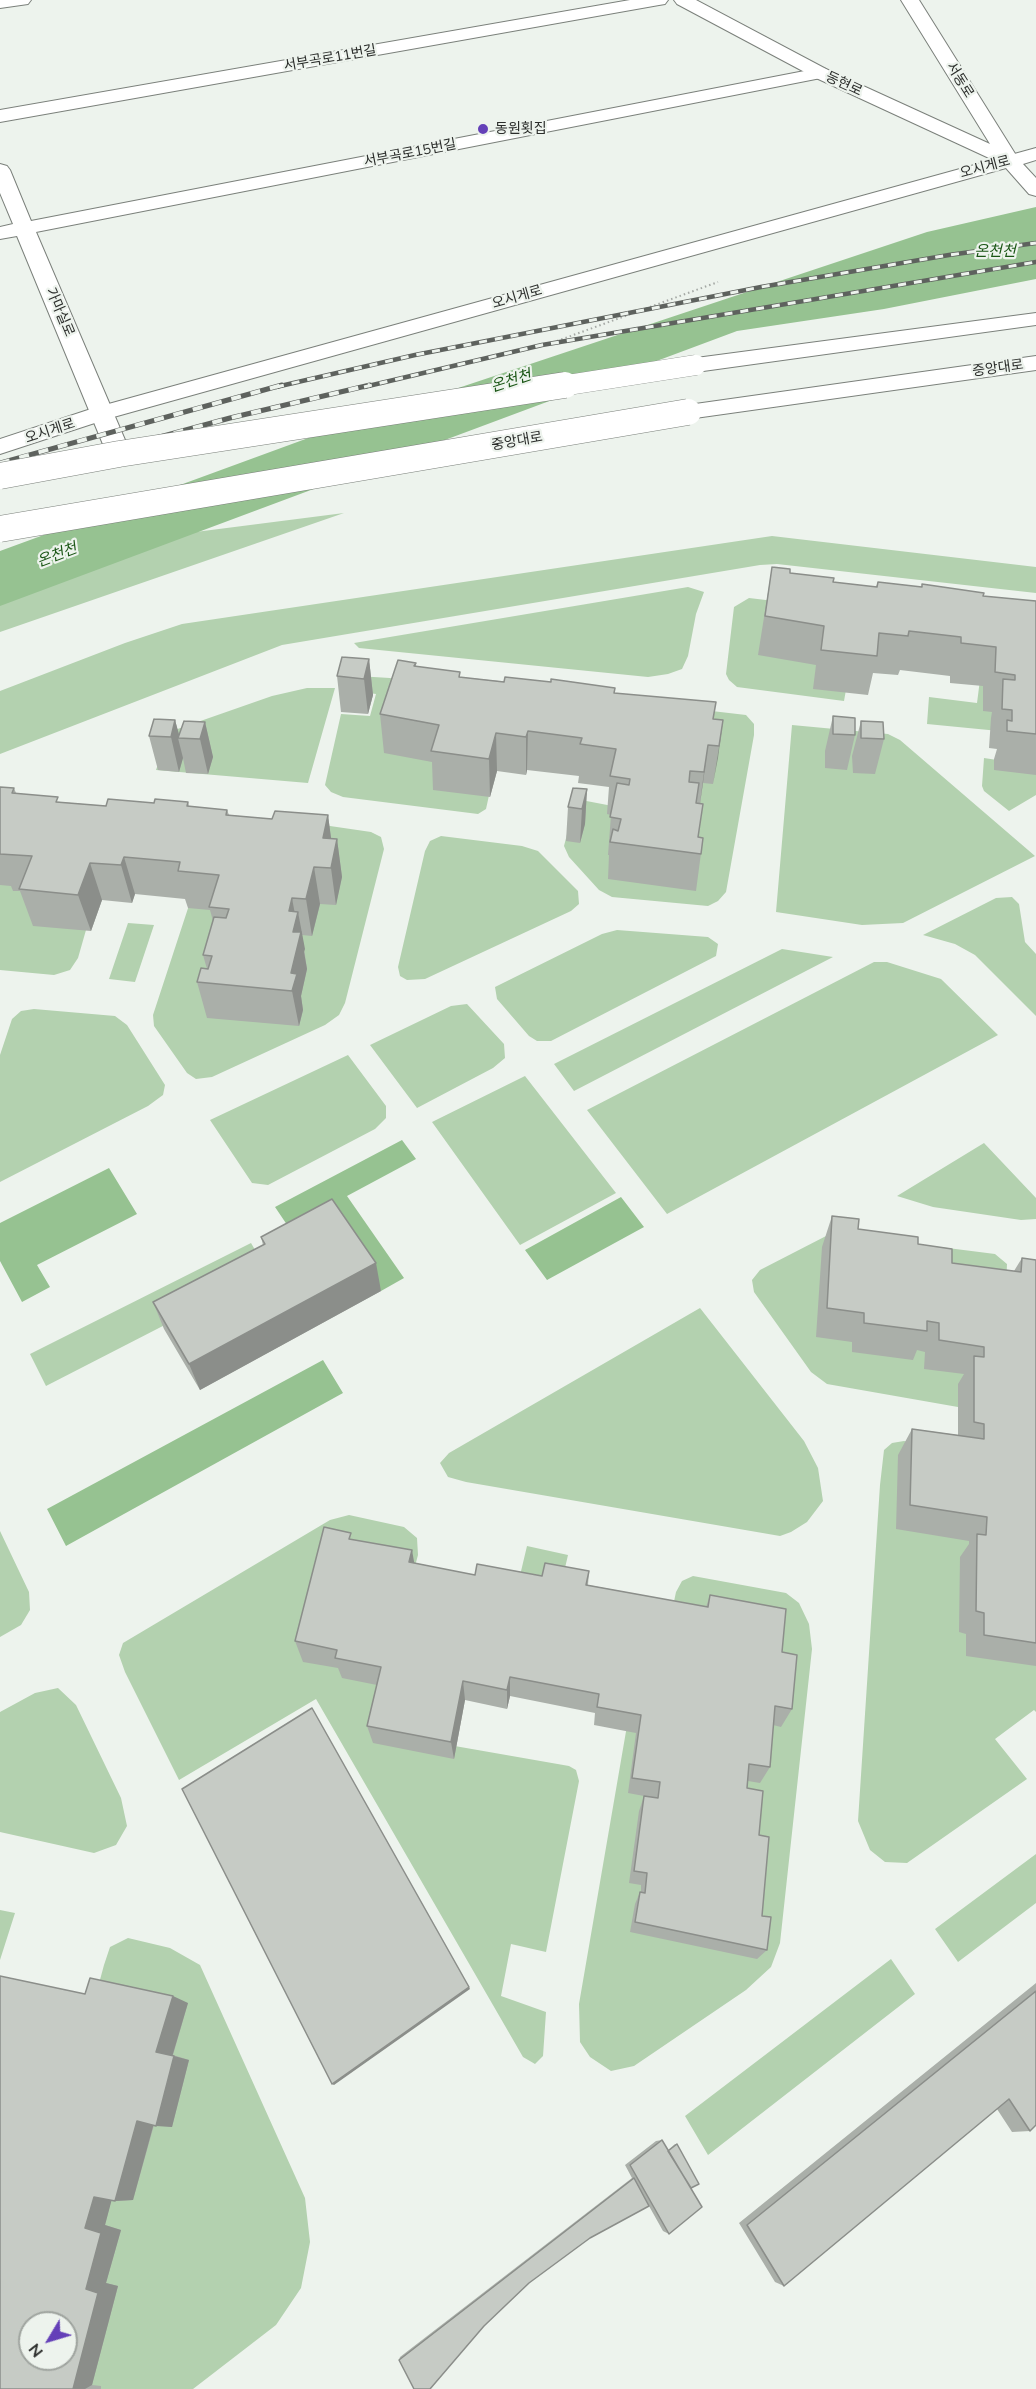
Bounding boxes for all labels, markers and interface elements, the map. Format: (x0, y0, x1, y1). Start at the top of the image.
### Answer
street label: 서부곡로11번길 (282, 42, 378, 74)
street label: 서동로 (943, 59, 977, 101)
street label: 동현로 (823, 68, 865, 100)
place label: 동원횟집 (495, 121, 547, 137)
marker: 동원횟집 (476, 122, 490, 136)
street label: 서부곡로15번길 (362, 136, 458, 170)
street label: 오시게로 (958, 152, 1012, 182)
water label: 온천천 (974, 242, 1016, 260)
street label: 오시게로 (490, 282, 544, 312)
street label: 가마실로 (42, 285, 78, 339)
street label: 중앙대로 (971, 356, 1025, 380)
water label: 온천천 (489, 366, 533, 396)
street label: 오시게로 (23, 415, 77, 447)
street label: 중앙대로 (490, 428, 544, 454)
water label: 온천천 (34, 539, 80, 571)
north arrow (18, 2311, 78, 2371)
text: N (24, 2340, 47, 2362)

